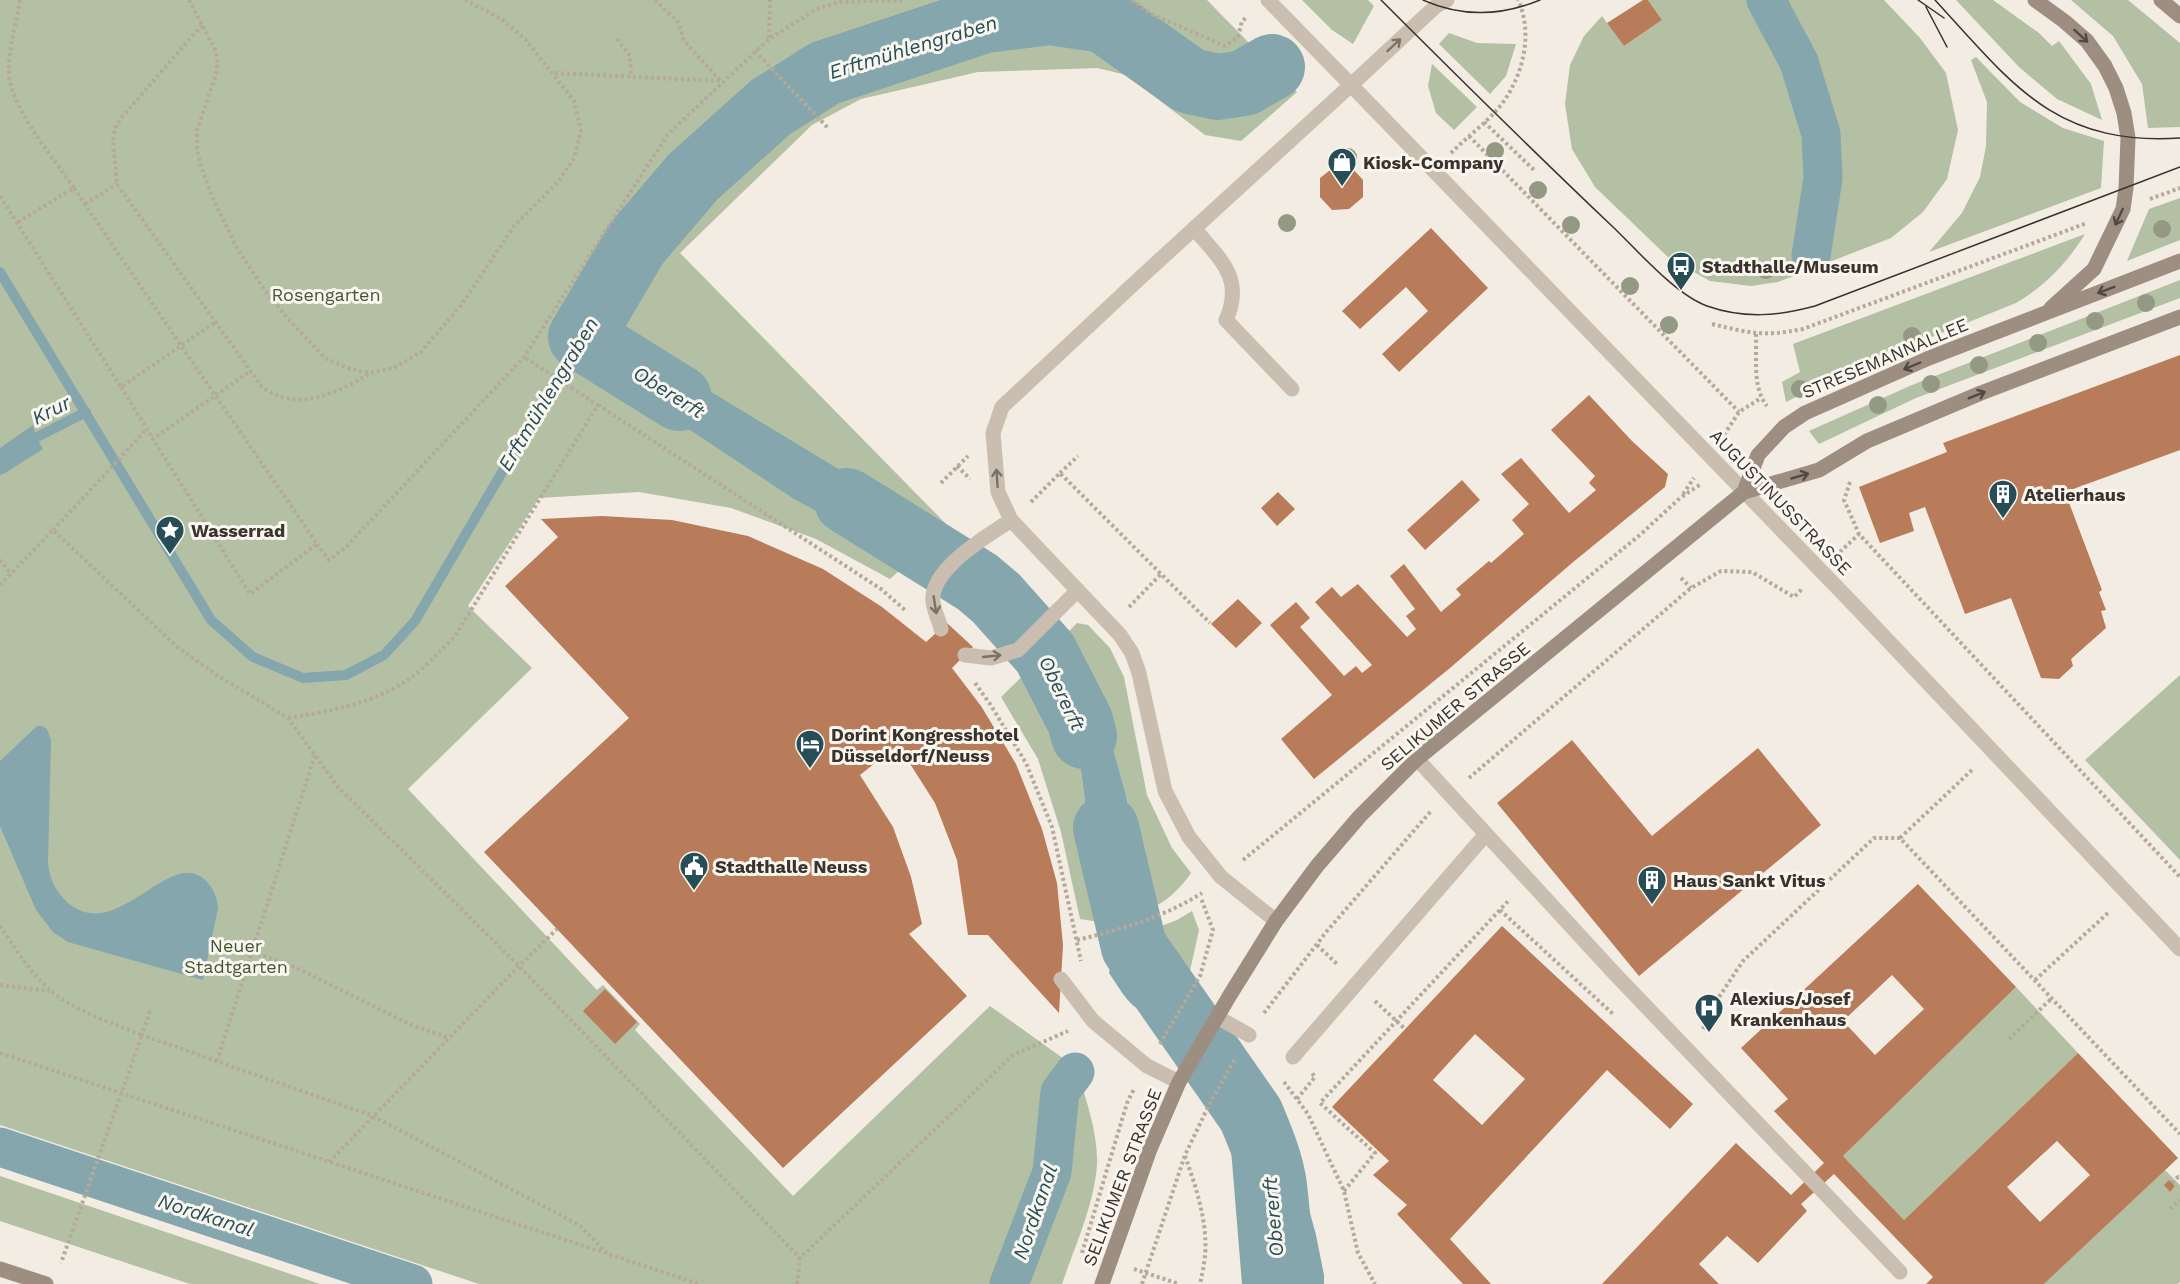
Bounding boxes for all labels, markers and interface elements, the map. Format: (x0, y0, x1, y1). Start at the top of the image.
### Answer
water label: Erftmühlengraben (826, 10, 1000, 84)
one-way arrow (2073, 29, 2088, 43)
one-way arrow (1386, 38, 1401, 53)
shop icon: Kiosk-Company (1326, 146, 1358, 188)
place label: Kiosk-Company (1363, 152, 1504, 173)
one-way arrow (2113, 207, 2124, 225)
bus stop icon: Stadthalle/Museum (1665, 250, 1697, 292)
place label: Stadthalle/Museum (1702, 256, 1879, 277)
park label: Rosengarten (271, 284, 381, 305)
one-way arrow (2097, 285, 2116, 296)
water label: Erftmühlengraben (493, 313, 603, 475)
street label: STRESEMANNALLEE (1799, 313, 1971, 403)
water label: Obererft (629, 361, 710, 424)
one-way arrow (1903, 361, 1922, 372)
one-way arrow (1967, 389, 1985, 400)
water label: Krur (28, 390, 75, 430)
street label: AUGUSTINUSSTRASSE (1706, 425, 1856, 579)
one-way arrow (991, 468, 1002, 488)
one-way arrow (1790, 470, 1809, 481)
building icon: Atelierhaus (1987, 478, 2019, 520)
place label: Atelierhaus (2024, 484, 2126, 505)
place icon: Wasserrad (154, 514, 186, 556)
place label: Wasserrad (191, 520, 285, 541)
one-way arrow (930, 595, 941, 614)
street label: SELIKUMER STRASSE (1376, 637, 1534, 775)
one-way arrow (982, 650, 1001, 661)
water label: Obererft (1034, 652, 1091, 735)
place label: Dorint Kongresshotel Düsseldorf/Neuss (831, 724, 1019, 766)
hotel icon: Dorint Kongresshotel Düsseldorf/Neuss (794, 728, 826, 770)
public building icon: Stadthalle Neuss (678, 850, 710, 892)
place label: Stadthalle Neuss (715, 856, 868, 877)
building icon: Haus Sankt Vitus (1636, 864, 1668, 906)
place label: Haus Sankt Vitus (1673, 870, 1826, 891)
park label: Neuer Stadtgarten (184, 935, 288, 977)
place label: Alexius/Josef Krankenhaus (1730, 988, 1851, 1030)
hospital icon: Alexius/Josef Krankenhaus (1693, 992, 1725, 1034)
street label: SELIKUMER STRASSE (1078, 1085, 1166, 1269)
water label: Nordkanal (1008, 1161, 1062, 1263)
water label: Obererft (1257, 1175, 1288, 1258)
water label: Nordkanal (155, 1188, 257, 1242)

